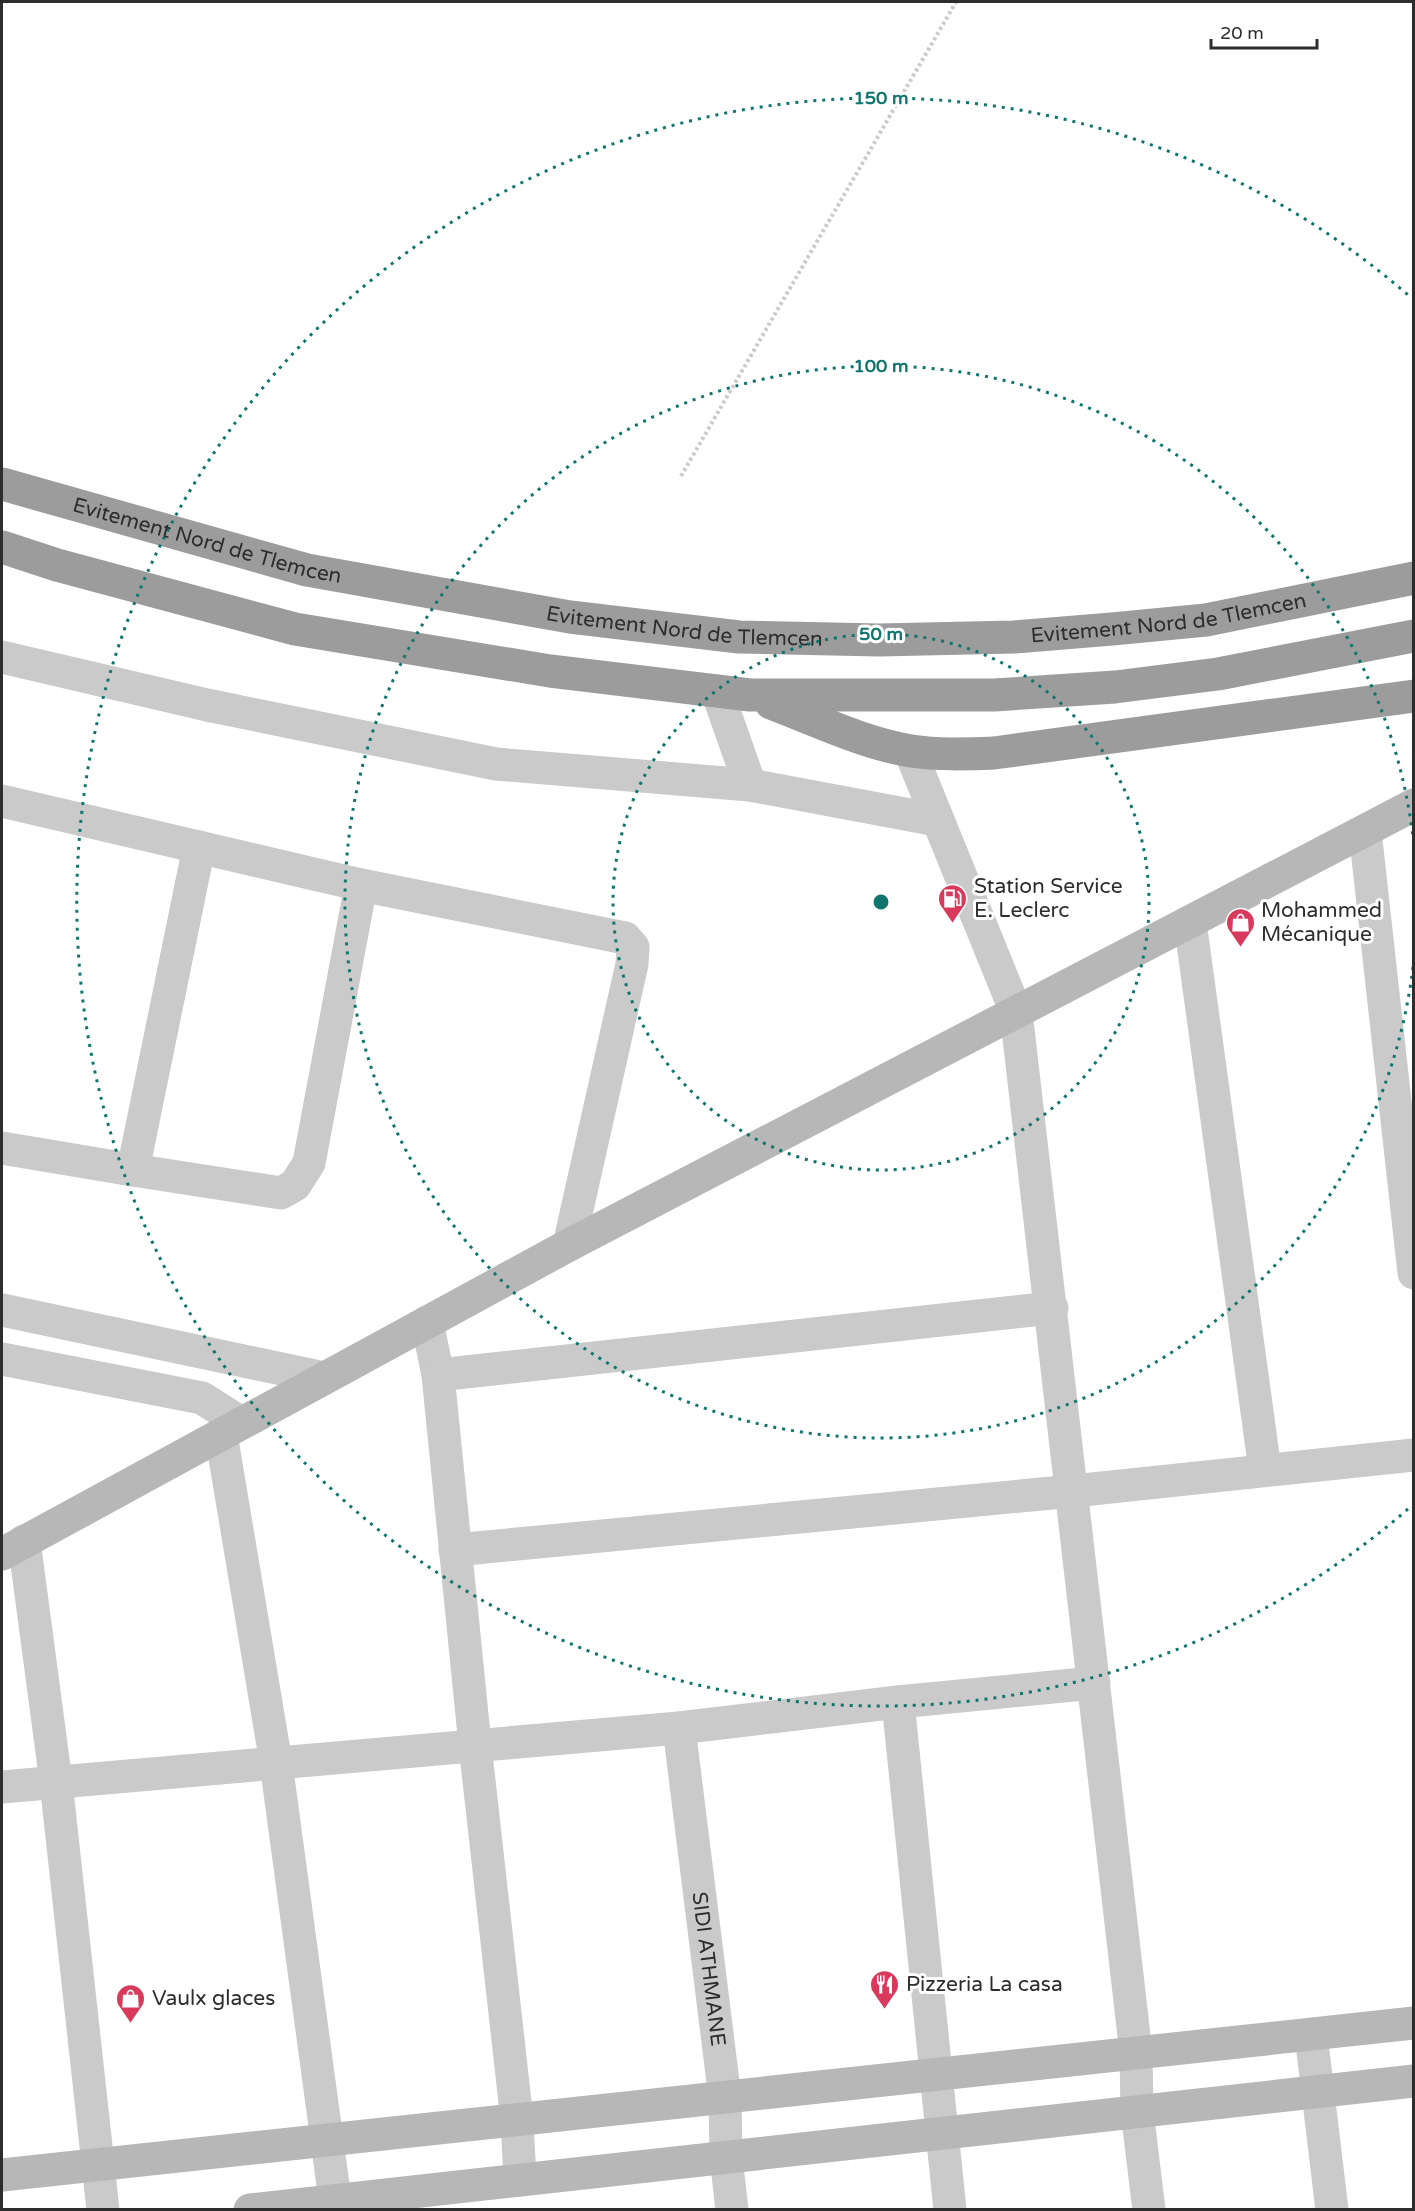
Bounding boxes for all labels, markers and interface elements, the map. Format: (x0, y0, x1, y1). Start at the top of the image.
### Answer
scale bar (1211, 12, 1318, 50)
text: 20 m (1220, 22, 1264, 44)
text: 150 m (853, 87, 909, 109)
text: 100 m (853, 355, 909, 377)
street label: Evitement Nord de Tlemcen (70, 493, 344, 589)
street label: Evitement Nord de Tlemcen (1030, 588, 1308, 649)
street label: Evitement Nord de Tlemcen (544, 601, 823, 652)
text: 50 m (859, 623, 903, 645)
place label: Station Service E. Leclerc (974, 874, 1123, 923)
fuel station icon: Station Service E. Leclerc (937, 882, 969, 924)
centre of rings (871, 892, 891, 912)
place label: Mohammed Mécanique (1261, 898, 1382, 947)
shop icon: Mohammed Mécanique (1224, 906, 1256, 948)
street label: SIDI ATHMANE (686, 1891, 730, 2048)
restaurant icon: Pizzeria La casa (869, 1968, 901, 2010)
place label: Pizzeria La casa (906, 1972, 1063, 1997)
shop icon: Vaulx glaces (115, 1982, 147, 2024)
place label: Vaulx glaces (152, 1986, 275, 2011)

